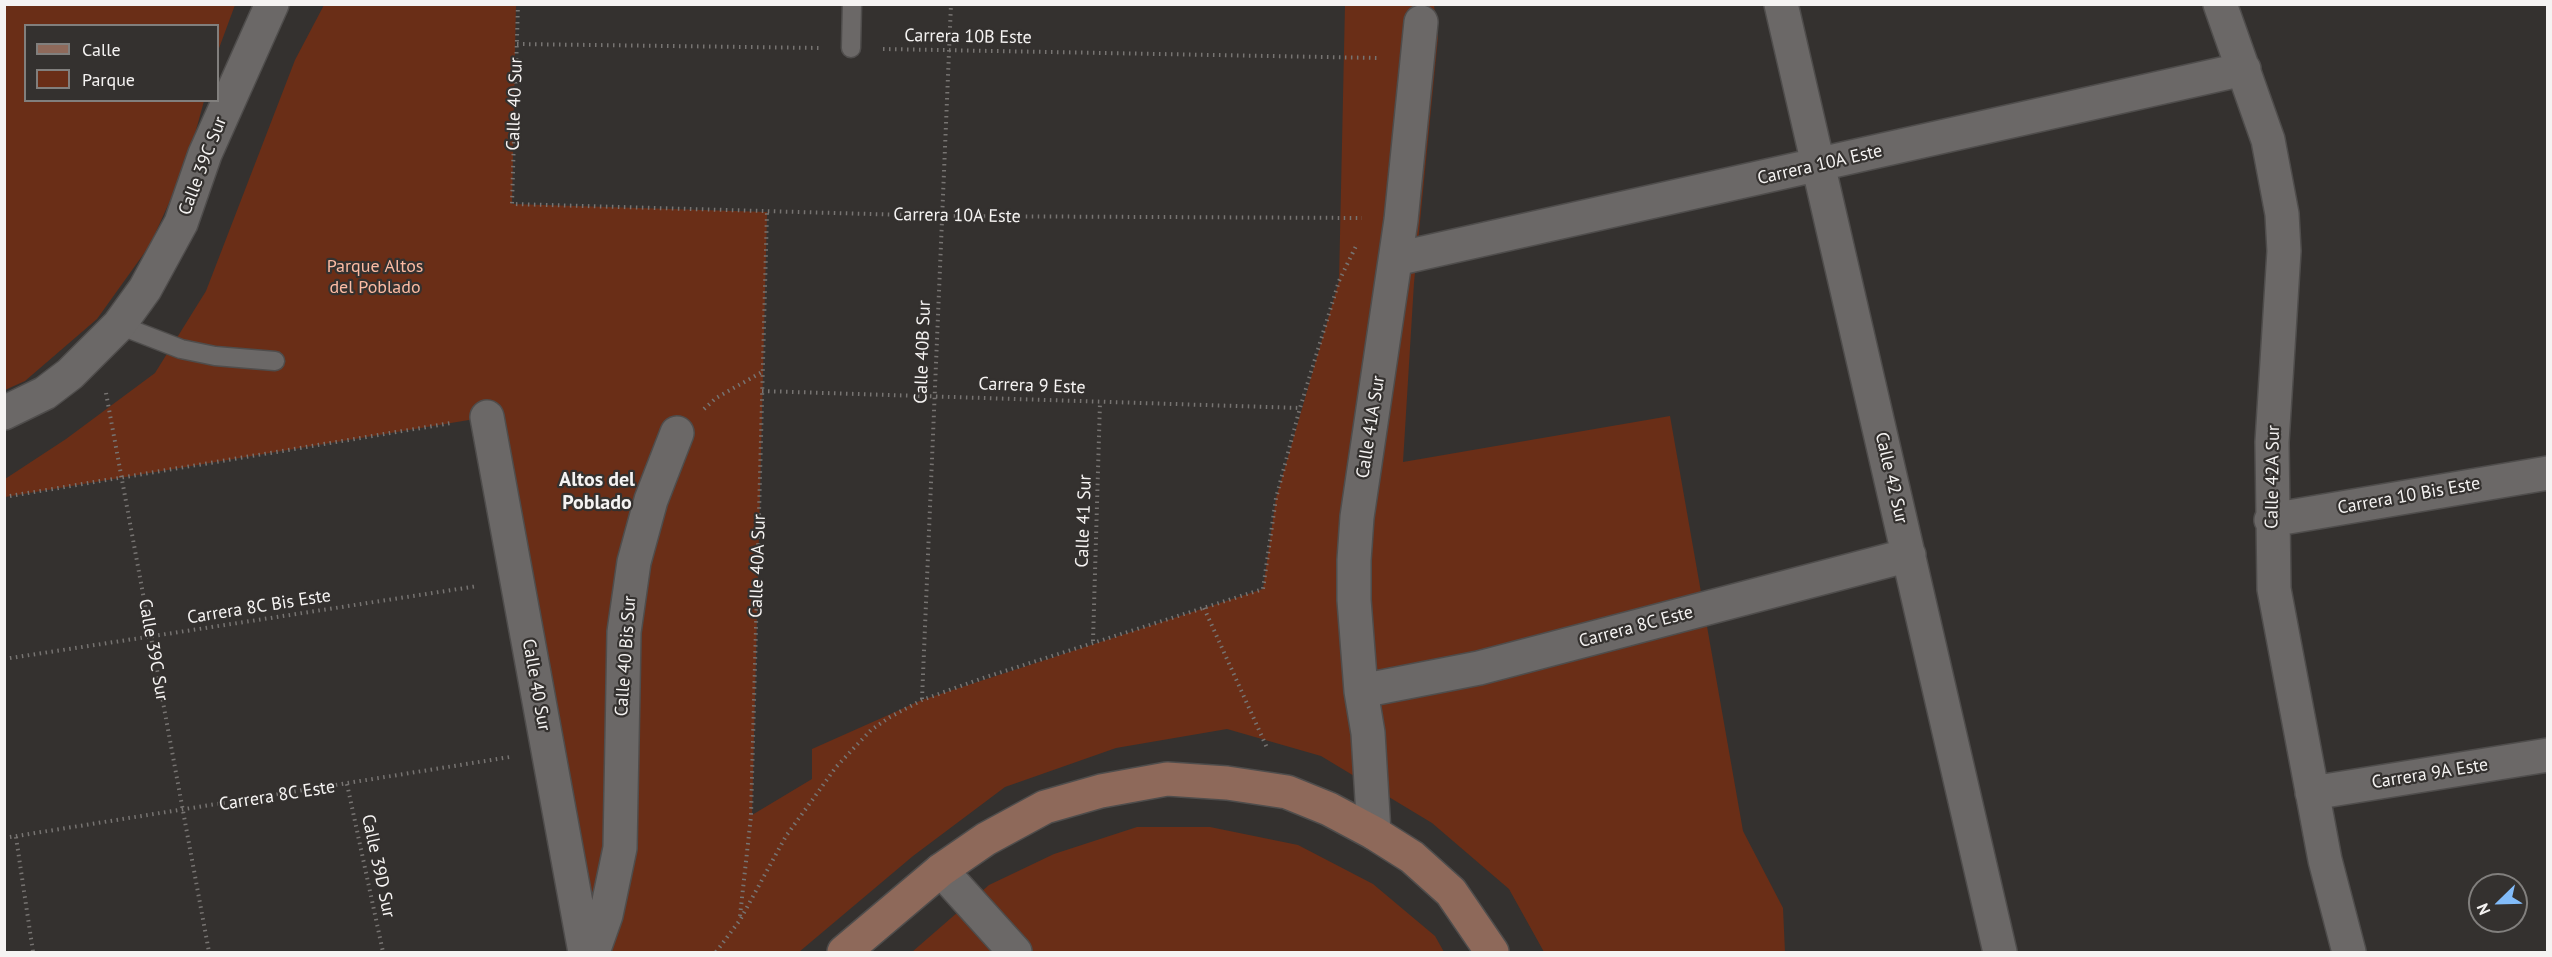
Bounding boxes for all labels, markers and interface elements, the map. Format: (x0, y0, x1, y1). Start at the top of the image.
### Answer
legend (24, 24, 219, 102)
street label: Carrera 10B Este (904, 25, 1032, 49)
text: Calle (82, 38, 121, 61)
street label: Calle 40 Sur (503, 57, 527, 151)
text: Parque (82, 68, 135, 91)
street label: Calle 39C Sur (174, 114, 232, 218)
street label: Carrera 10A Este (1756, 140, 1884, 190)
street label: Carrera 10A Este (893, 204, 1021, 228)
park label: Parque Altos del Poblado (327, 256, 423, 298)
street label: Calle 40B Sur (910, 300, 936, 404)
street label: Carrera 9 Este (978, 373, 1086, 399)
street label: Calle 41A Sur (1352, 374, 1390, 480)
street label: Calle 42A Sur (2261, 425, 2285, 529)
street label: Calle 42 Sur (1870, 430, 1912, 526)
district label: Altos del Poblado (559, 468, 635, 515)
street label: Carrera 10 Bis Este (2336, 473, 2482, 519)
street label: Calle 41 Sur (1072, 474, 1096, 568)
street label: Calle 40A Sur (745, 514, 771, 618)
street label: Carrera 8C Bis Este (186, 585, 332, 629)
street label: Calle 40 Bis Sur (611, 595, 641, 717)
street label: Calle 39C Sur (133, 597, 173, 703)
street label: Carrera 8C Este (1577, 601, 1695, 653)
street label: Calle 40 Sur (517, 637, 555, 733)
street label: Carrera 9A Este (2370, 754, 2490, 794)
street label: Carrera 8C Este (217, 776, 337, 816)
street label: Calle 39D Sur (357, 812, 399, 920)
north arrow (2468, 873, 2528, 933)
text: N (2472, 901, 2495, 918)

